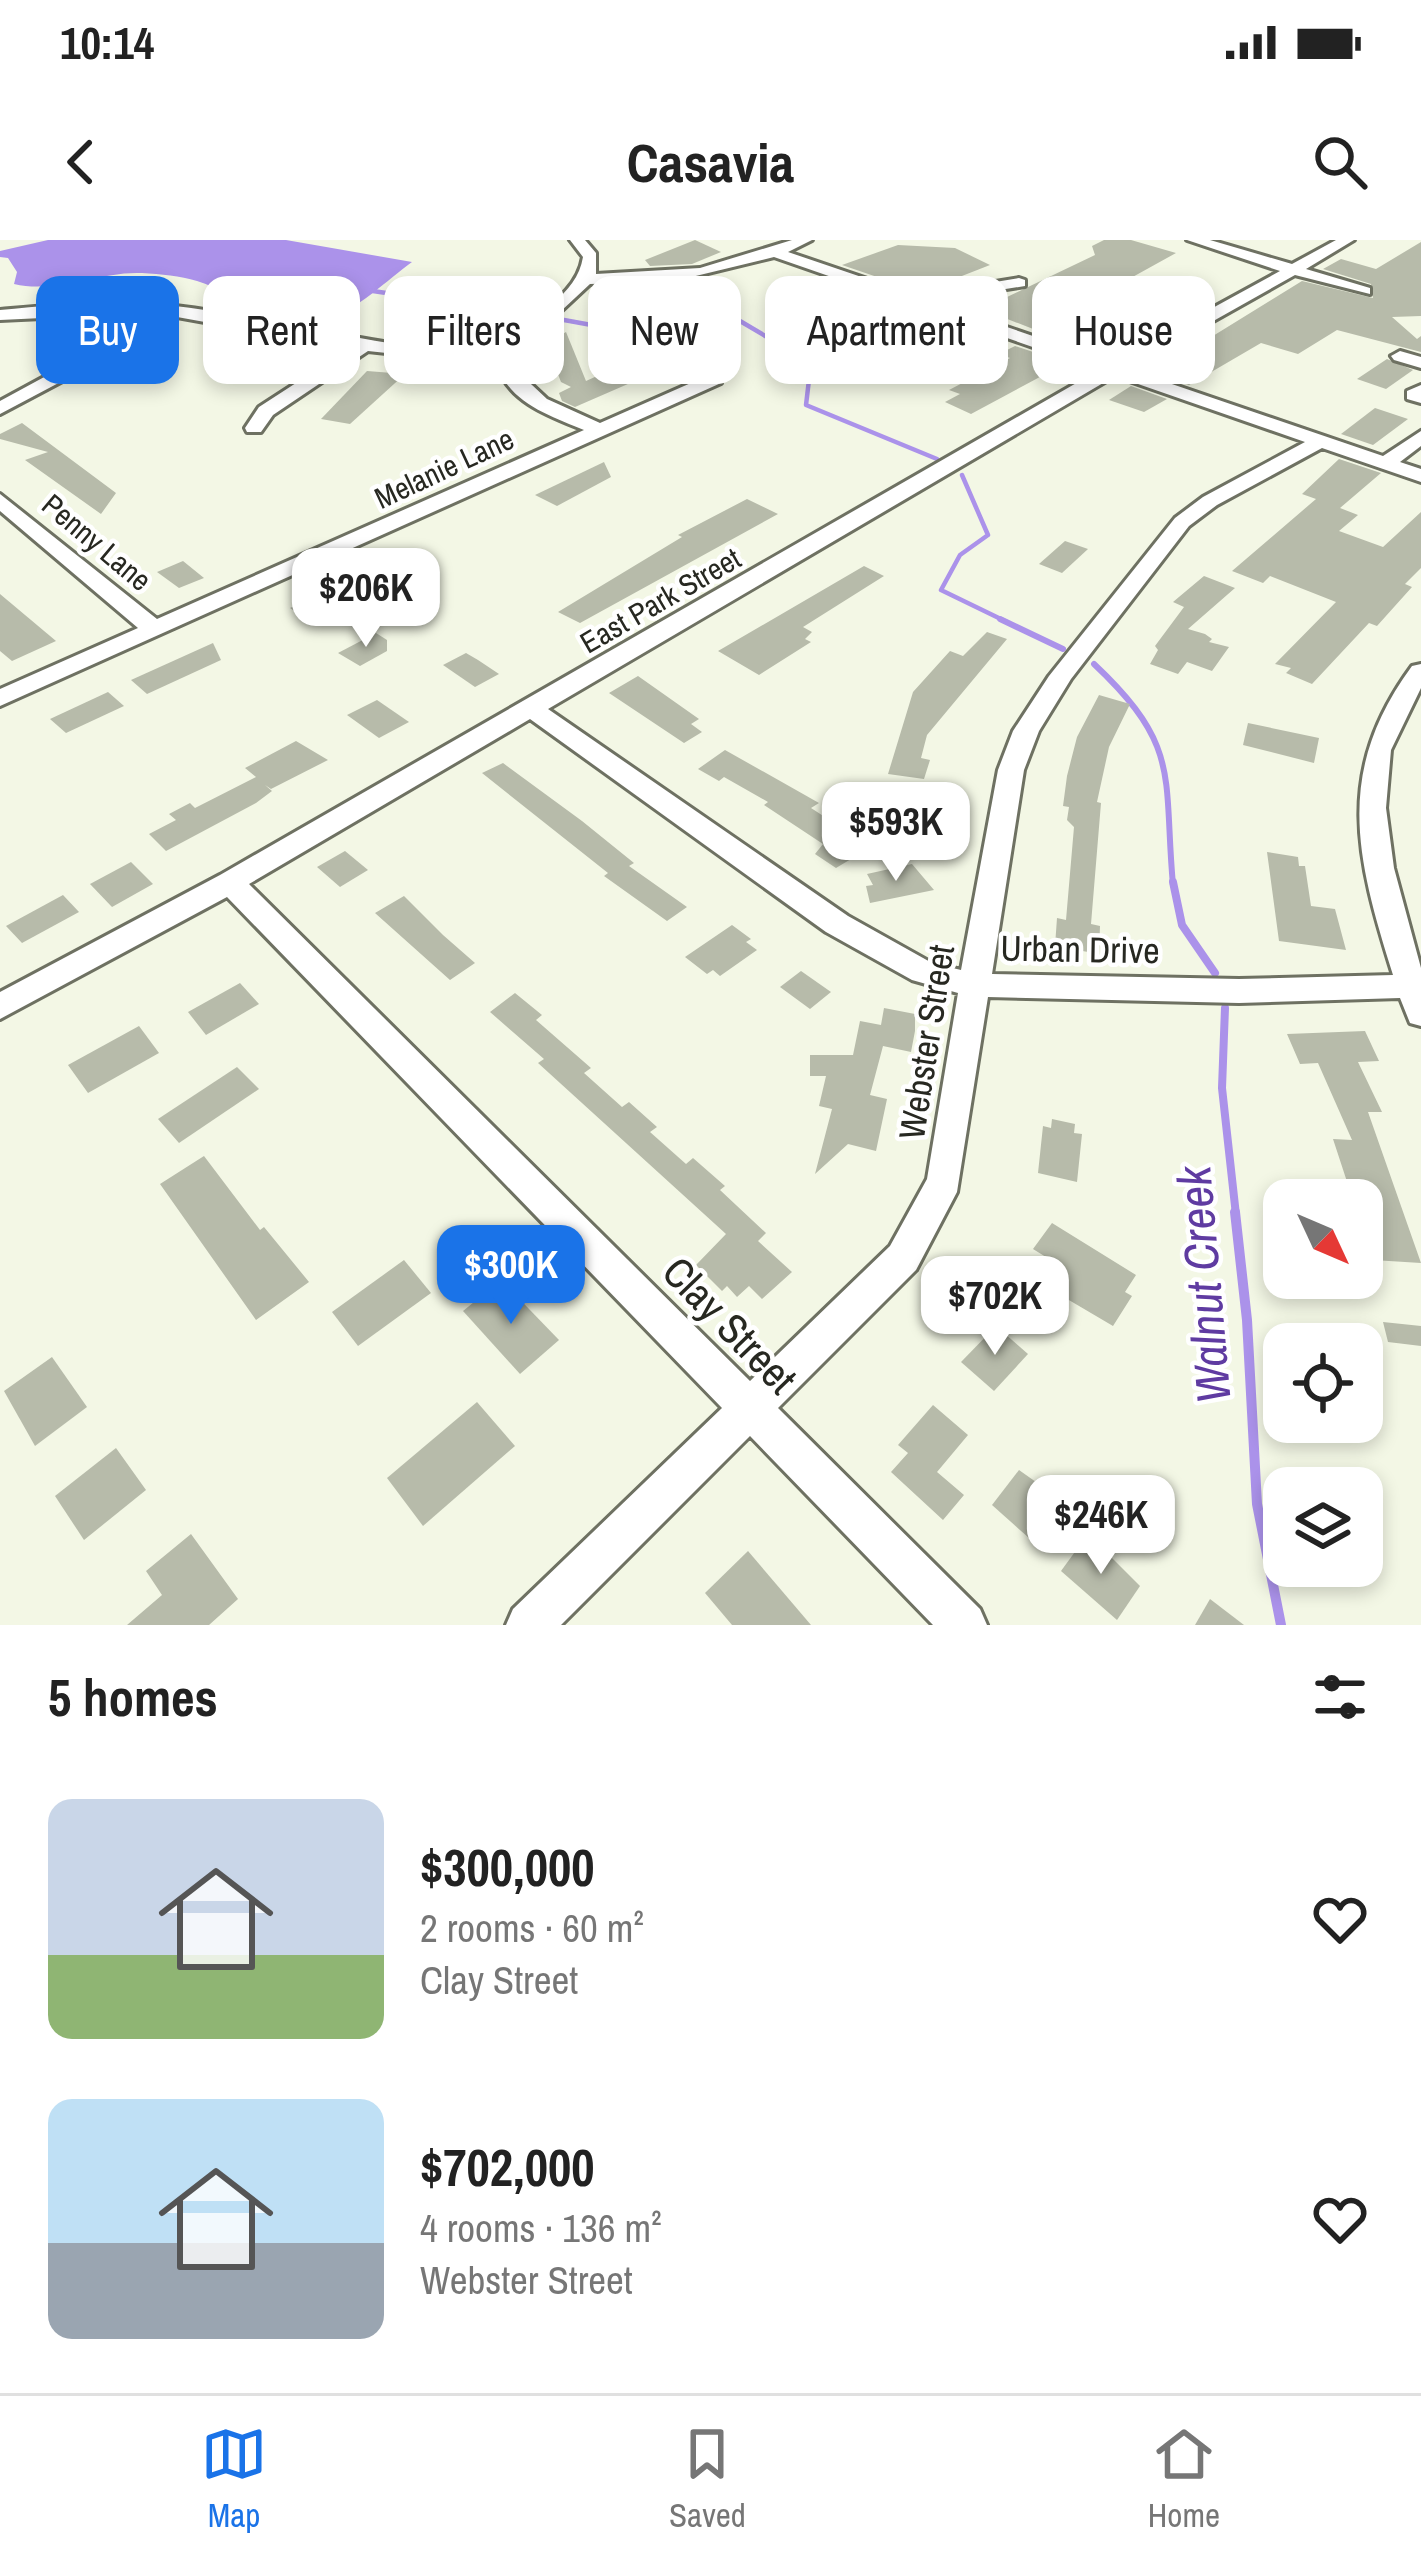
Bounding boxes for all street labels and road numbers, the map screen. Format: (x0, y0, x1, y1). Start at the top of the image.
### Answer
street label: Melanie Lane (368, 418, 520, 518)
street label: Penny Lane (34, 484, 160, 600)
street label: East Park Street (572, 538, 748, 662)
street label: Urban Drive (1000, 924, 1160, 974)
street label: Webster Street (887, 941, 965, 1143)
street label: Clay Street (651, 1244, 809, 1406)

